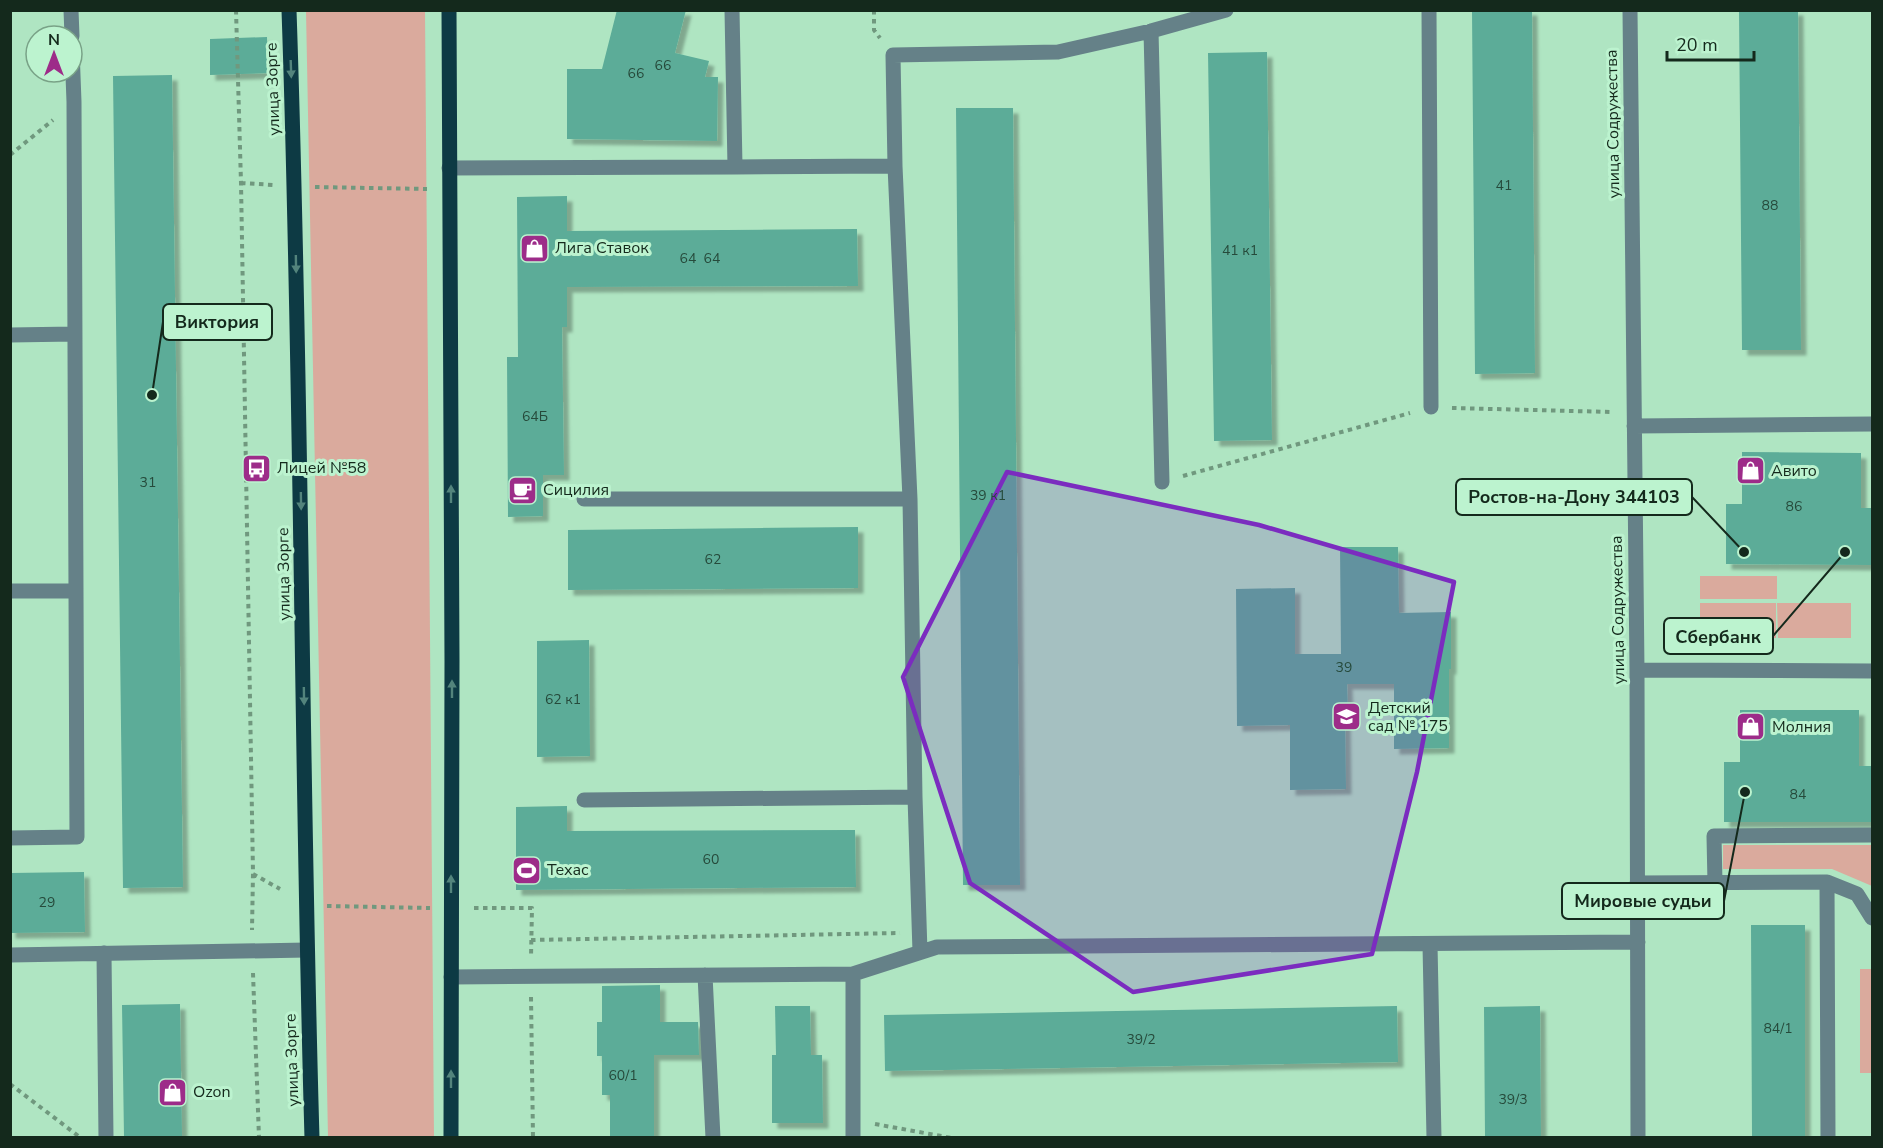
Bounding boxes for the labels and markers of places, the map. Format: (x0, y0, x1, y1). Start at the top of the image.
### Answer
shop icon: Лига Ставок (518, 232, 550, 264)
place label: Лига Ставок (555, 237, 649, 259)
callout: Виктория (163, 304, 272, 340)
bus stop icon: Лицей №58 (240, 452, 272, 484)
shop icon: Авито (1734, 455, 1766, 487)
place label: Лицей №58 (277, 457, 366, 479)
place label: Авито (1771, 460, 1817, 482)
cafe icon: Сицилия (506, 474, 538, 506)
place label: Сицилия (543, 479, 609, 501)
callout: Ростов-на-Дону 344103 (1456, 479, 1692, 515)
callout: Сбербанк (1664, 618, 1773, 654)
place label: Детский сад № 175 (1368, 697, 1448, 737)
school or university icon: Детский сад № 175 (1331, 701, 1363, 733)
shop icon: Молния (1735, 711, 1767, 743)
place label: Молния (1772, 716, 1831, 738)
sports icon: Техас (510, 854, 542, 886)
place label: Техас (547, 859, 589, 881)
callout: Мировые судьи (1562, 883, 1724, 919)
shop icon: Ozon (156, 1076, 188, 1108)
place label: Ozon (193, 1081, 231, 1103)

